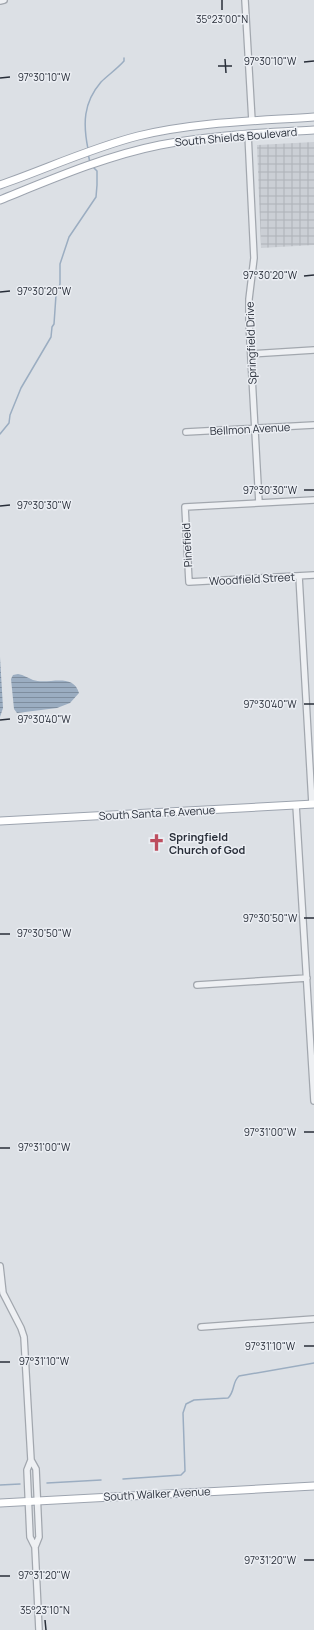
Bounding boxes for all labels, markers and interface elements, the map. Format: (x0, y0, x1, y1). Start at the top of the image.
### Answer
text: 35°23'00"N (196, 12, 248, 26)
text: 97°30'10"W (244, 54, 297, 68)
text: 97°30'10"W (18, 70, 71, 84)
street label: South Shields Boulevard (174, 124, 298, 149)
text: 97°30'20"W (243, 268, 298, 282)
text: 97°30'20"W (17, 284, 72, 298)
street label: Springfield Drive (242, 301, 259, 385)
street label: Bellmon Avenue (209, 419, 291, 438)
text: 97°30'30"W (243, 483, 298, 497)
text: 97°30'30"W (17, 498, 72, 512)
street label: Pinefield (178, 523, 195, 568)
street label: Woodfield Street (209, 569, 295, 588)
text: 97°30'40"W (243, 697, 297, 711)
text: 97°30'40"W (17, 712, 71, 726)
street label: South Santa Fe Avenue (98, 802, 216, 823)
place label: Springfield Church of God (169, 829, 246, 857)
church icon: Springfield Church of God (146, 833, 166, 853)
text: 97°30'50"W (243, 911, 298, 925)
text: 97°30'50"W (17, 926, 72, 940)
text: 97°31'00"W (244, 1125, 297, 1139)
text: 97°31'00"W (18, 1140, 71, 1154)
text: 97°31'10"W (245, 1339, 296, 1353)
text: 97°31'10"W (19, 1354, 70, 1368)
street label: South Walker Avenue (103, 1483, 211, 1504)
text: 97°31'20"W (244, 1553, 297, 1567)
text: 97°31'20"W (18, 1568, 71, 1582)
text: 35°23'10"N (20, 1603, 70, 1617)

